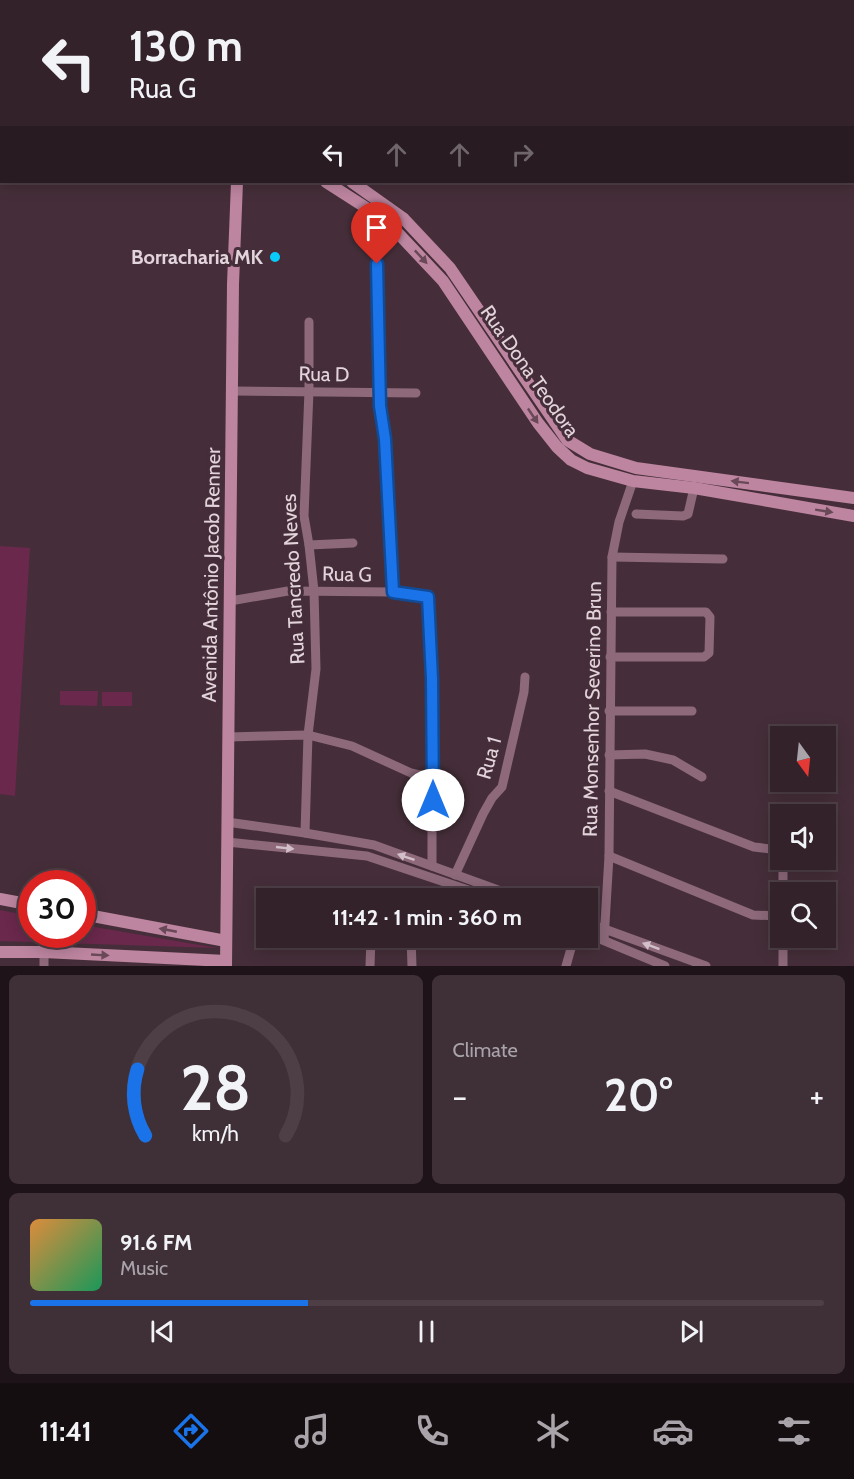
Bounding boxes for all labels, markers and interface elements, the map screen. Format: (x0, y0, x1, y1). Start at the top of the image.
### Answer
text: 130 m (129, 20, 243, 72)
icon: left (30, 24, 108, 102)
text: Rua G (129, 72, 196, 105)
icon: left (317, 138, 350, 171)
icon: ahead (380, 138, 413, 171)
icon: ahead (443, 138, 476, 171)
icon: right (506, 138, 539, 171)
pin (351, 202, 402, 264)
icon: arrive (360, 211, 393, 244)
place label: Borracharia MK (131, 245, 263, 269)
marker: Borracharia MK (268, 250, 282, 264)
one-way arrow (413, 250, 427, 264)
street label: Rua Dona Teodora (476, 301, 585, 442)
street label: Rua D (298, 362, 350, 386)
one-way arrow (527, 408, 538, 424)
street label: Avenida Antônio Jacob Renner (197, 447, 225, 703)
one-way arrow (731, 477, 750, 486)
street label: Rua Tancredo Neves (277, 493, 309, 665)
one-way arrow (815, 507, 834, 516)
street label: Rua G (322, 562, 372, 586)
street label: Rua Monsenhor Severino Brun (578, 581, 606, 837)
north arrow (770, 726, 836, 792)
map controls (770, 726, 836, 948)
street label: Rua 1 (472, 734, 506, 782)
position arrow (401, 768, 465, 832)
button: sound (770, 804, 836, 870)
one-way arrow (276, 843, 295, 853)
one-way arrow (397, 851, 415, 861)
speed limit sign: 30 (18, 870, 96, 948)
button: search (770, 882, 836, 948)
text: 11:42 · 1 min · 360 m (332, 904, 522, 931)
one-way arrow (159, 925, 178, 934)
one-way arrow (642, 941, 660, 951)
one-way arrow (91, 950, 110, 959)
text: Climate (453, 1038, 518, 1062)
text: 28 (180, 1050, 251, 1126)
text: 20° (604, 1068, 673, 1122)
text: − (453, 1076, 467, 1116)
text: + (809, 1076, 824, 1116)
text: km/h (192, 1121, 239, 1147)
text: 91.6 FM (120, 1229, 192, 1256)
text: Music (120, 1256, 168, 1280)
icon: previous (146, 1315, 179, 1348)
icon: pause (410, 1315, 443, 1348)
icon: next (675, 1315, 708, 1348)
icon: directions (170, 1410, 212, 1452)
icon: music (291, 1410, 333, 1452)
icon: phone (411, 1410, 453, 1452)
icon: climate (532, 1410, 574, 1452)
icon: car (652, 1410, 694, 1452)
icon: filters (773, 1410, 815, 1452)
text: 11:41 (39, 1415, 92, 1448)

